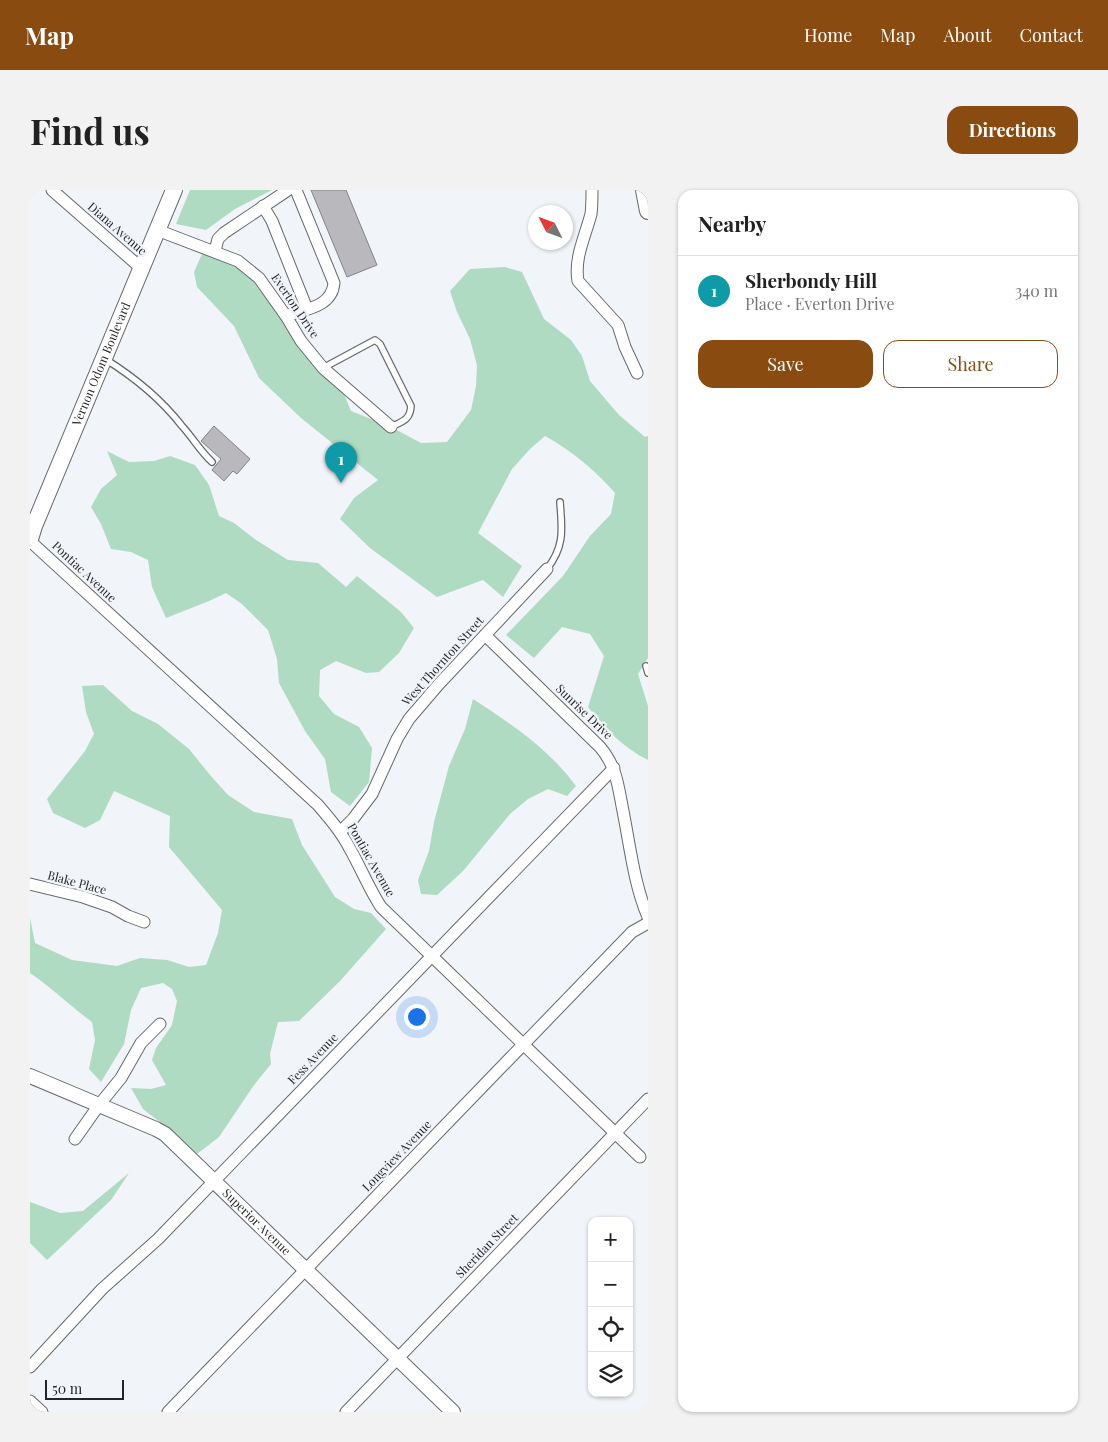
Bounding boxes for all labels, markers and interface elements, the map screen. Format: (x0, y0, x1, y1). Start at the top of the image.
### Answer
text: Map (25, 19, 74, 51)
text: Home (804, 23, 852, 47)
text: Map (880, 23, 915, 47)
text: About (943, 23, 992, 47)
text: Contact (1020, 23, 1083, 47)
button: Directions (947, 106, 1078, 154)
text: Find us (30, 107, 150, 154)
street label: Diana Avenue (85, 198, 151, 258)
north arrow (528, 205, 573, 250)
text: Nearby (698, 209, 767, 237)
text: Sherbondy Hill (745, 267, 877, 293)
street label: Everton Drive (268, 270, 323, 341)
text: 1 (711, 280, 717, 301)
text: 340 m (1015, 280, 1058, 301)
text: Place · Everton Drive (745, 293, 895, 314)
street label: Vernon Odom Boulevard (67, 299, 133, 429)
button: Save (698, 340, 873, 388)
button: Share (883, 340, 1058, 388)
pin: 1 (325, 442, 357, 483)
street label: Pontiac Avenue (49, 537, 120, 605)
street label: West Thornton Street (397, 612, 487, 709)
street label: Sunrise Drive (553, 680, 617, 742)
street label: Pontiac Avenue (344, 820, 399, 899)
street label: Blake Place (46, 866, 108, 898)
your location (404, 1004, 430, 1030)
street label: Fess Avenue (284, 1029, 341, 1087)
street label: Longview Avenue (358, 1116, 434, 1194)
street label: Superior Avenue (219, 1185, 295, 1258)
street label: Sheridan Street (451, 1209, 522, 1281)
map controls (588, 1217, 633, 1397)
button: + (588, 1217, 633, 1262)
button: − (588, 1262, 633, 1307)
button: locate (588, 1307, 633, 1352)
button: layers (588, 1352, 633, 1397)
scale bar (45, 1377, 124, 1400)
text: 50 m (52, 1379, 82, 1398)

